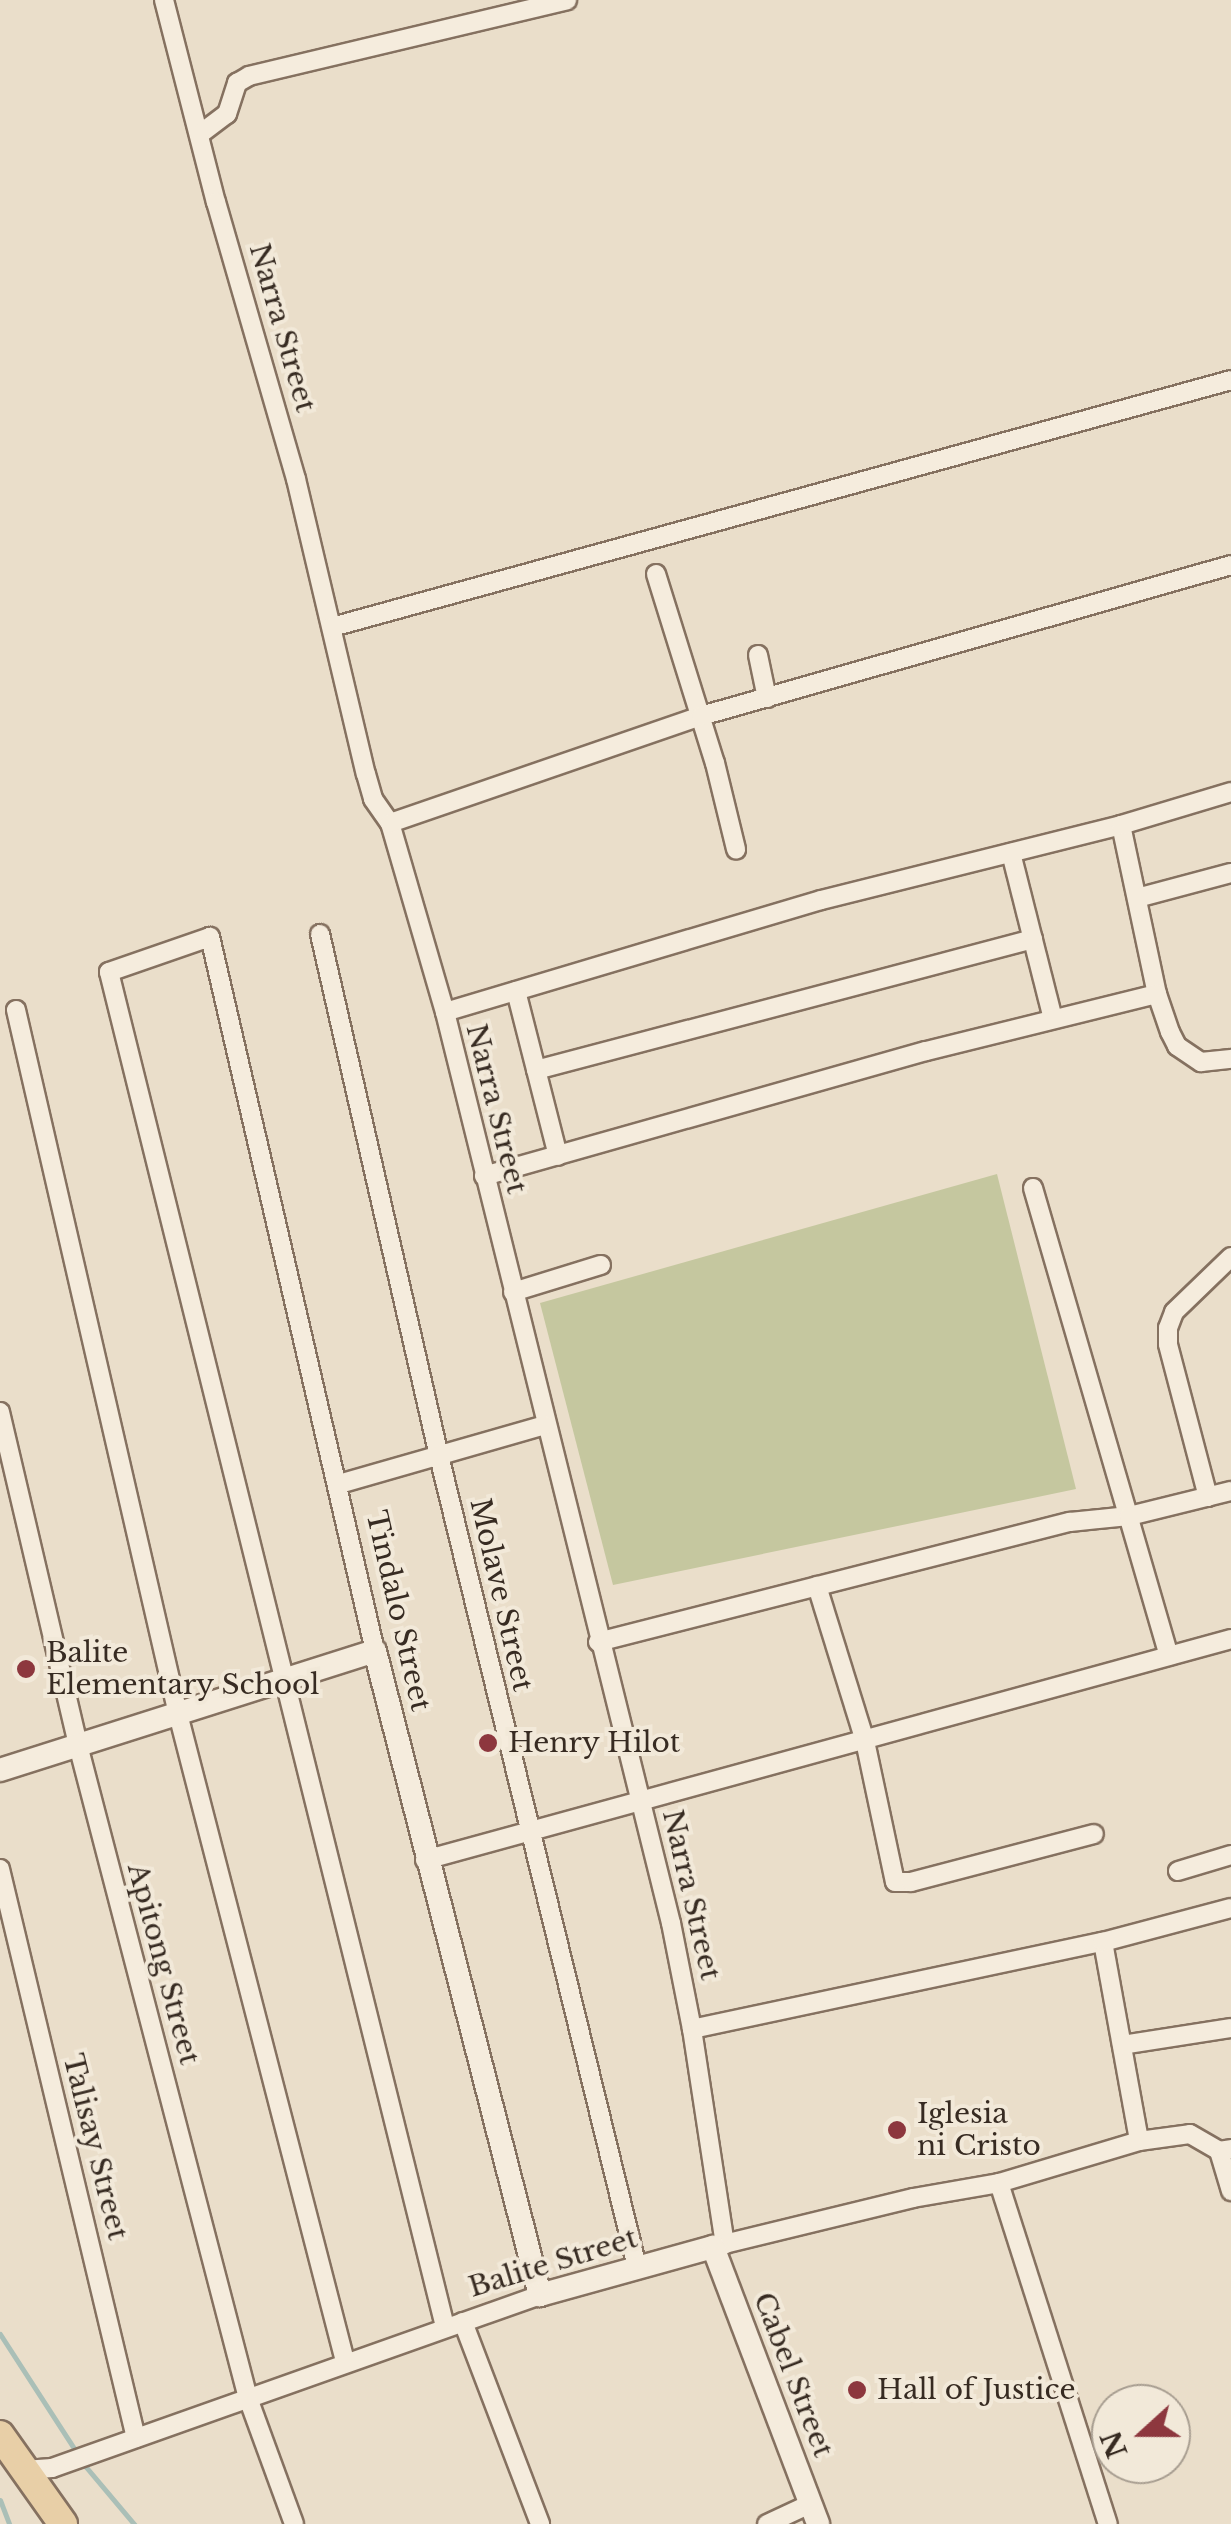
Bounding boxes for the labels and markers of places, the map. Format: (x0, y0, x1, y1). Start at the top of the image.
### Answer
place label: Balite Elementary School (46, 1636, 320, 1702)
marker: Balite Elementary School (15, 1658, 37, 1680)
place label: Henry Hilot (508, 1726, 681, 1760)
marker: Henry Hilot (477, 1732, 499, 1754)
place label: Iglesia ni Cristo (917, 2097, 1041, 2163)
marker: Iglesia ni Cristo (886, 2119, 908, 2141)
place label: Hall of Justice (877, 2373, 1076, 2407)
marker: Hall of Justice (846, 2379, 868, 2401)

